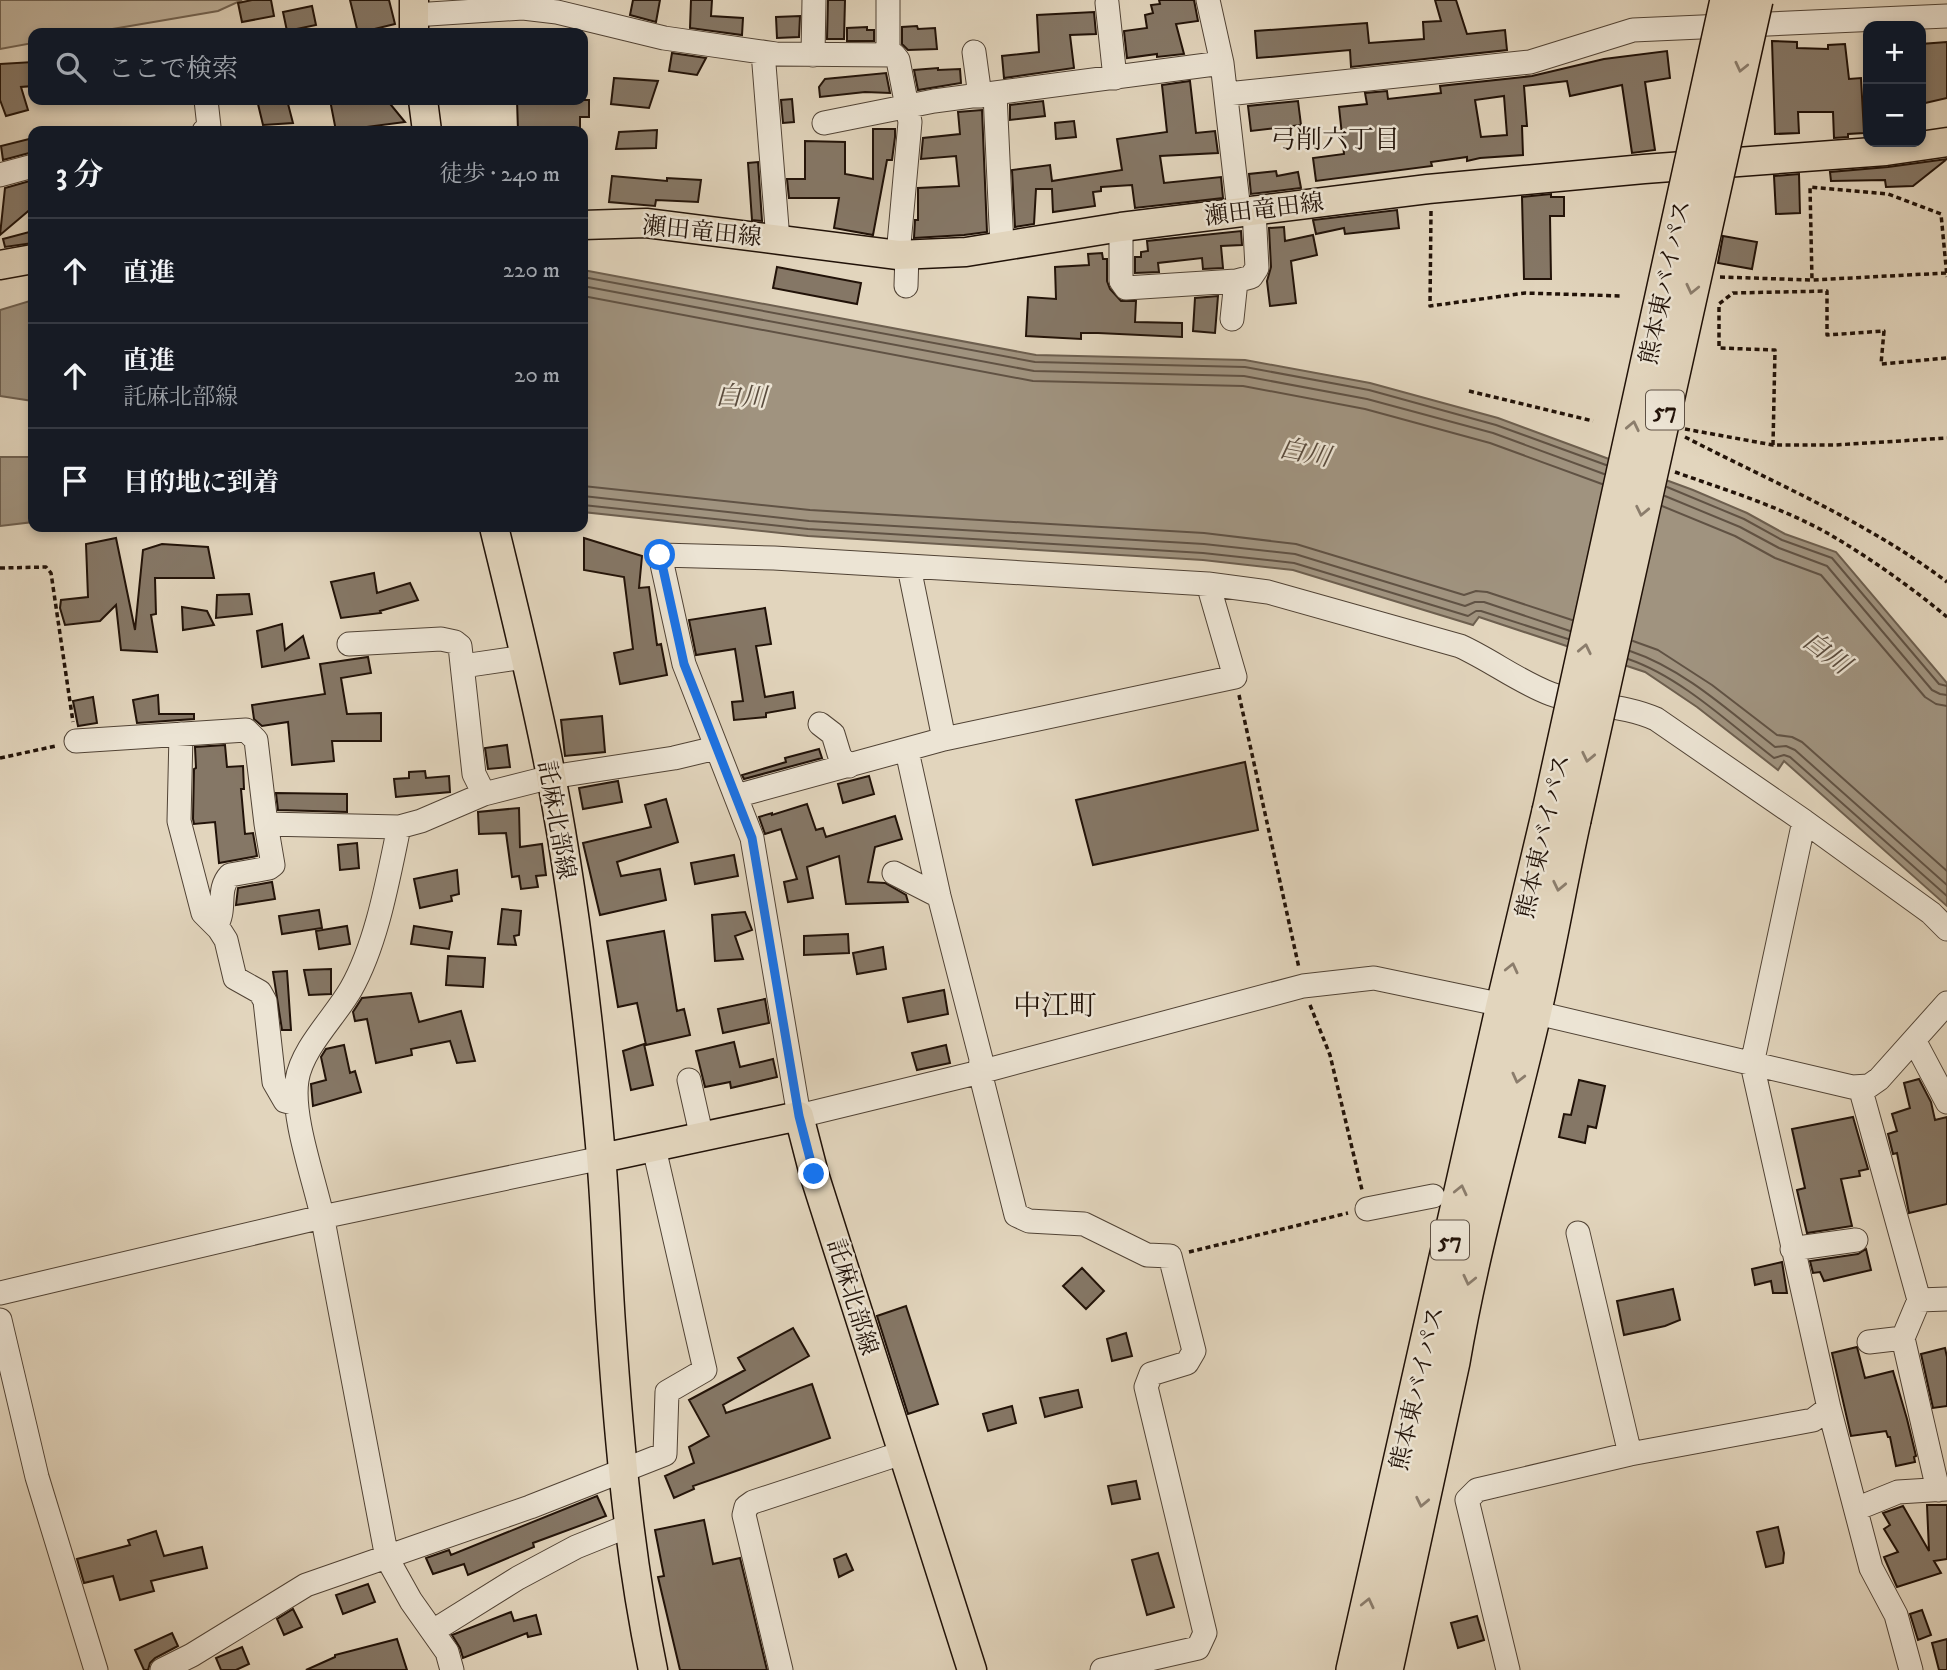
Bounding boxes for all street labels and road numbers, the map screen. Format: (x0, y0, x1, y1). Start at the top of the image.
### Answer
street label: 瀬田竜田線 (1203, 188, 1326, 232)
street label: 熊本東バイパス (1634, 197, 1698, 367)
street label: 瀬田竜田線 (641, 211, 763, 253)
road number: 57 (1646, 390, 1684, 430)
street label: 熊本東バイパス (1511, 751, 1577, 921)
street label: 託麻北部線 (531, 758, 581, 882)
road number: 57 (1431, 1220, 1469, 1260)
street label: 託麻北部線 (820, 1236, 884, 1359)
street label: 熊本東バイパス (1385, 1303, 1451, 1473)

